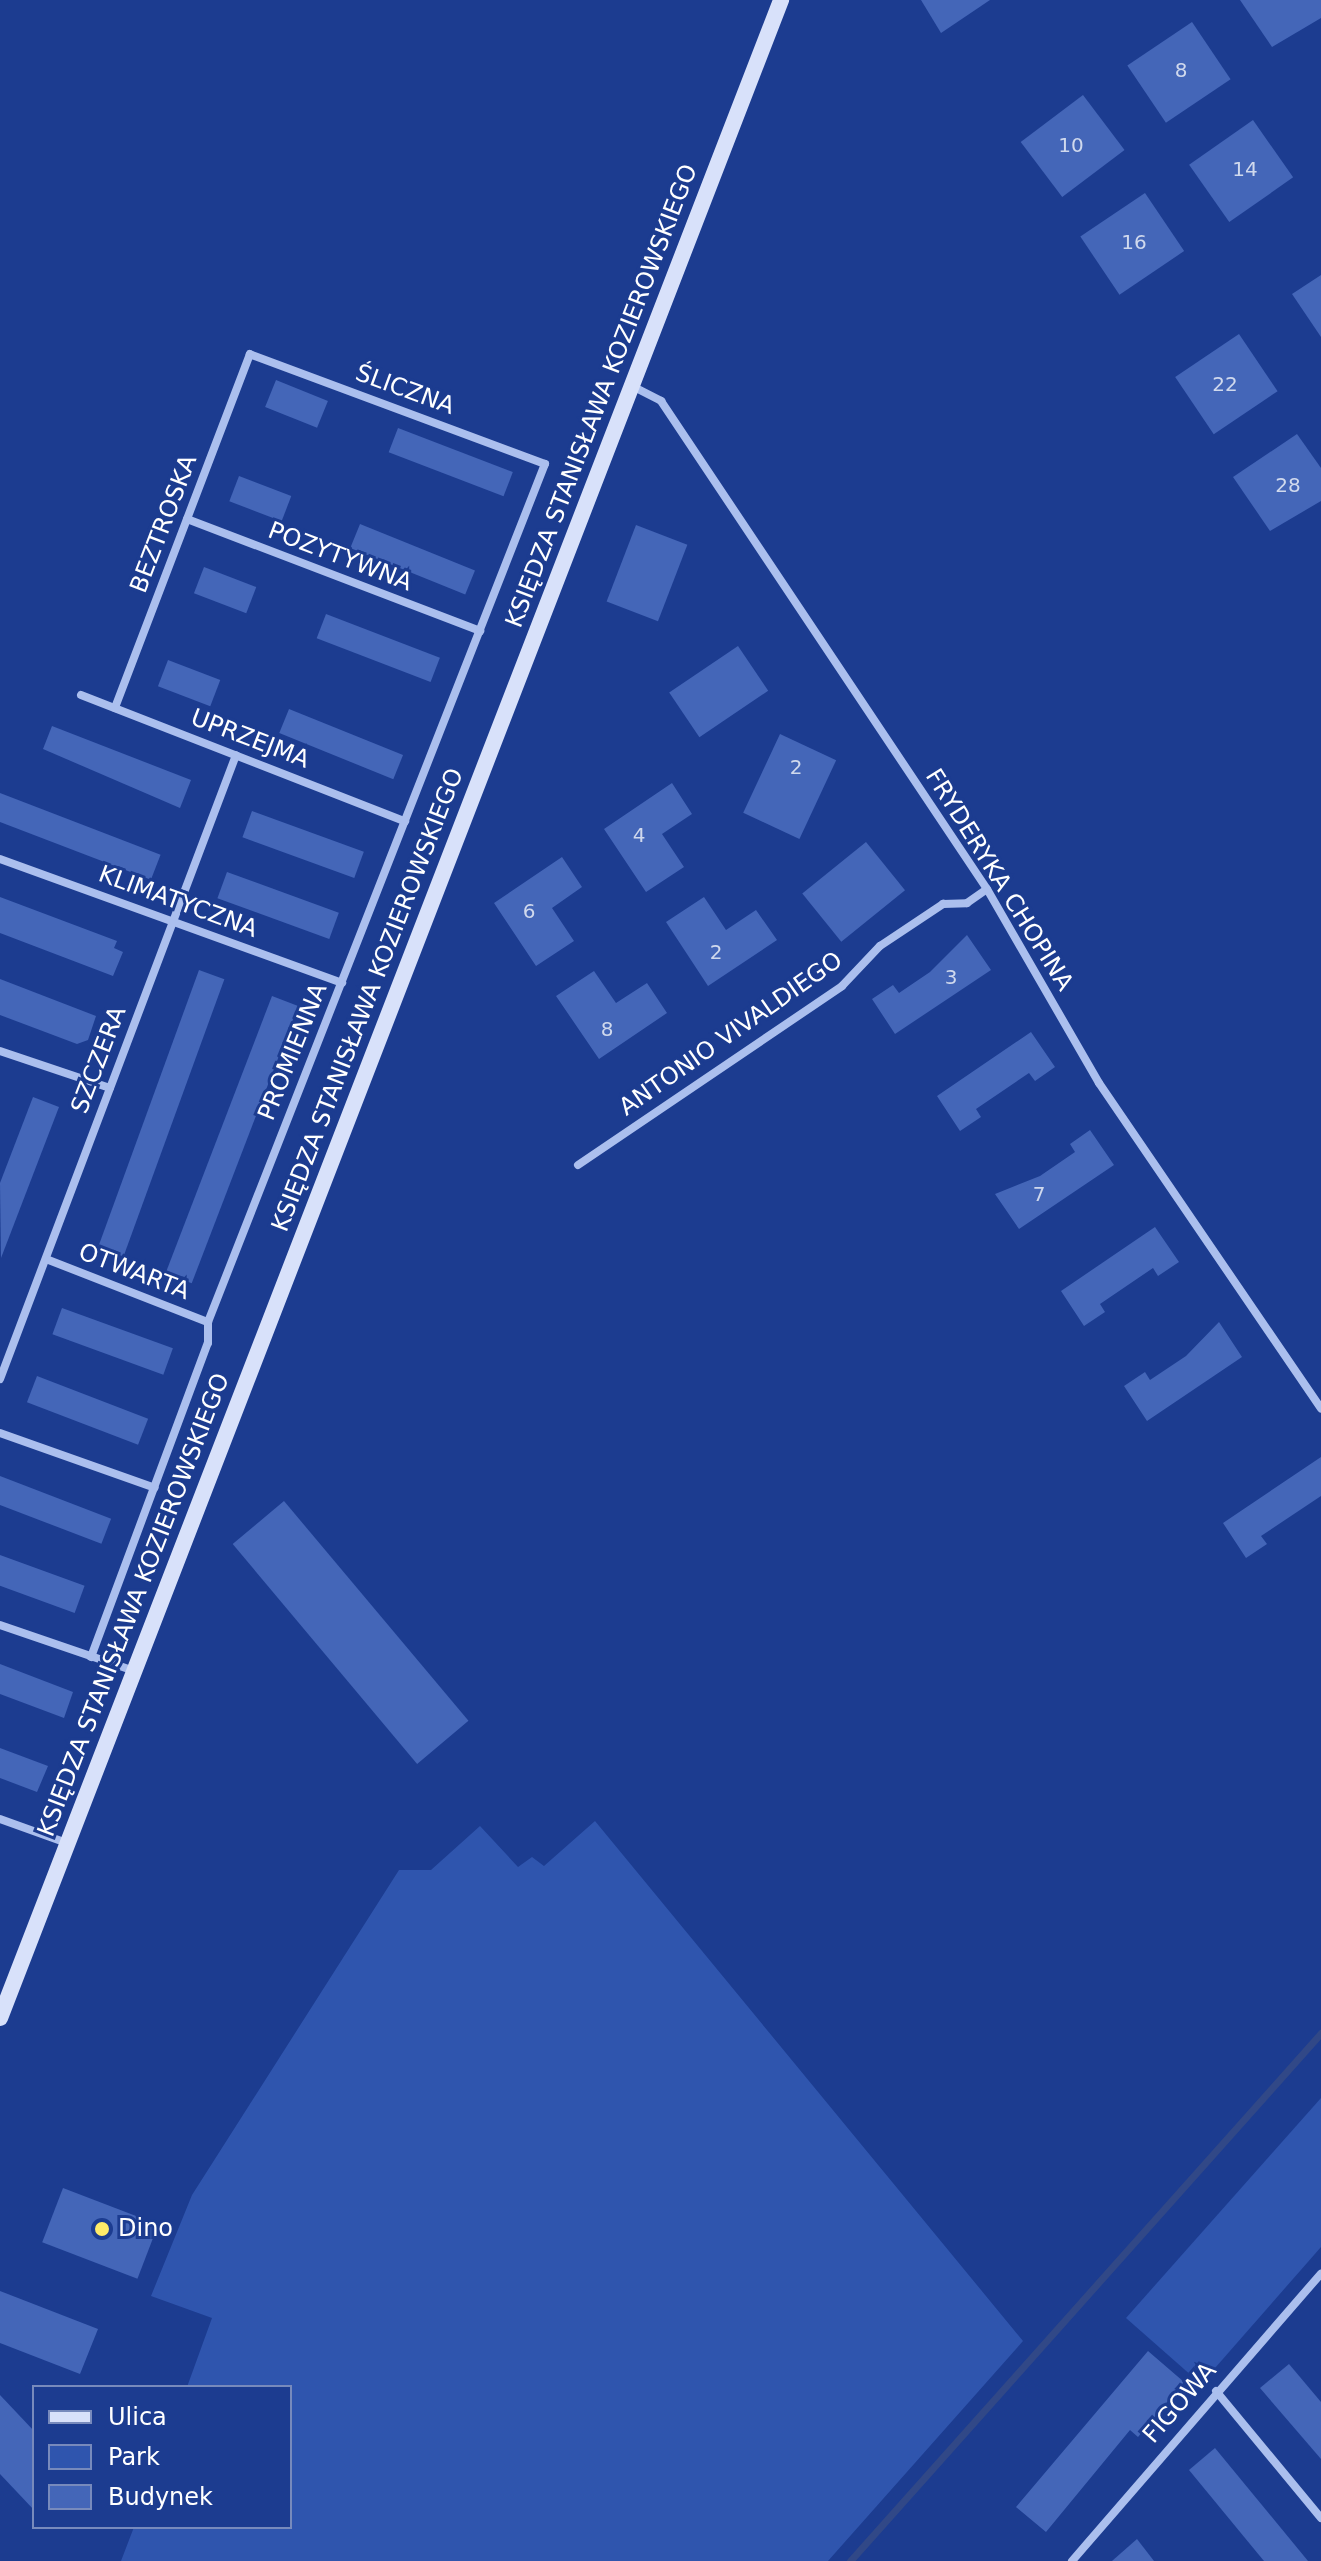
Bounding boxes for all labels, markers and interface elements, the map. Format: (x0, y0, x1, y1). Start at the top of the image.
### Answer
house number: 8 (1175, 58, 1187, 82)
house number: 10 (1058, 133, 1084, 157)
house number: 14 (1232, 157, 1258, 181)
street label: KSIĘDZA STANISŁAWA KOZIEROWSKIEGO (500, 160, 704, 632)
house number: 16 (1121, 230, 1147, 254)
street label: ŚLICZNA (352, 359, 458, 421)
house number: 22 (1212, 372, 1238, 396)
street label: BEZTROSKA (125, 451, 203, 597)
house number: 28 (1275, 473, 1301, 497)
street label: POZYTYWNA (264, 516, 416, 598)
street label: UPRZEJMA (187, 703, 313, 775)
house number: 2 (790, 755, 802, 779)
street label: KSIĘDZA STANISŁAWA KOZIEROWSKIEGO (266, 764, 470, 1236)
street label: FRYDERYKA CHOPINA (919, 764, 1079, 996)
house number: 4 (633, 823, 645, 847)
street label: KLIMATYCZNA (95, 860, 261, 944)
house number: 6 (523, 899, 535, 923)
house number: 2 (710, 940, 722, 964)
street label: ANTONIO VIVALDIEGO (614, 946, 848, 1122)
house number: 3 (945, 965, 957, 989)
street label: PROMIENNA (252, 979, 334, 1125)
street label: SZCZERA (65, 1002, 133, 1118)
house number: 8 (601, 1017, 613, 1041)
house number: 7 (1033, 1182, 1045, 1206)
street label: OTWARTA (74, 1238, 194, 1306)
street label: KSIĘDZA STANISŁAWA KOZIEROWSKIEGO (32, 1369, 236, 1841)
place label: Dino (118, 2215, 173, 2243)
marker: Dino (93, 2220, 111, 2238)
street label: FIGOWA (1137, 2357, 1223, 2449)
legend (32, 2385, 292, 2529)
text: Ulica (108, 2403, 167, 2431)
text: Park (108, 2443, 160, 2471)
text: Budynek (108, 2483, 213, 2511)

